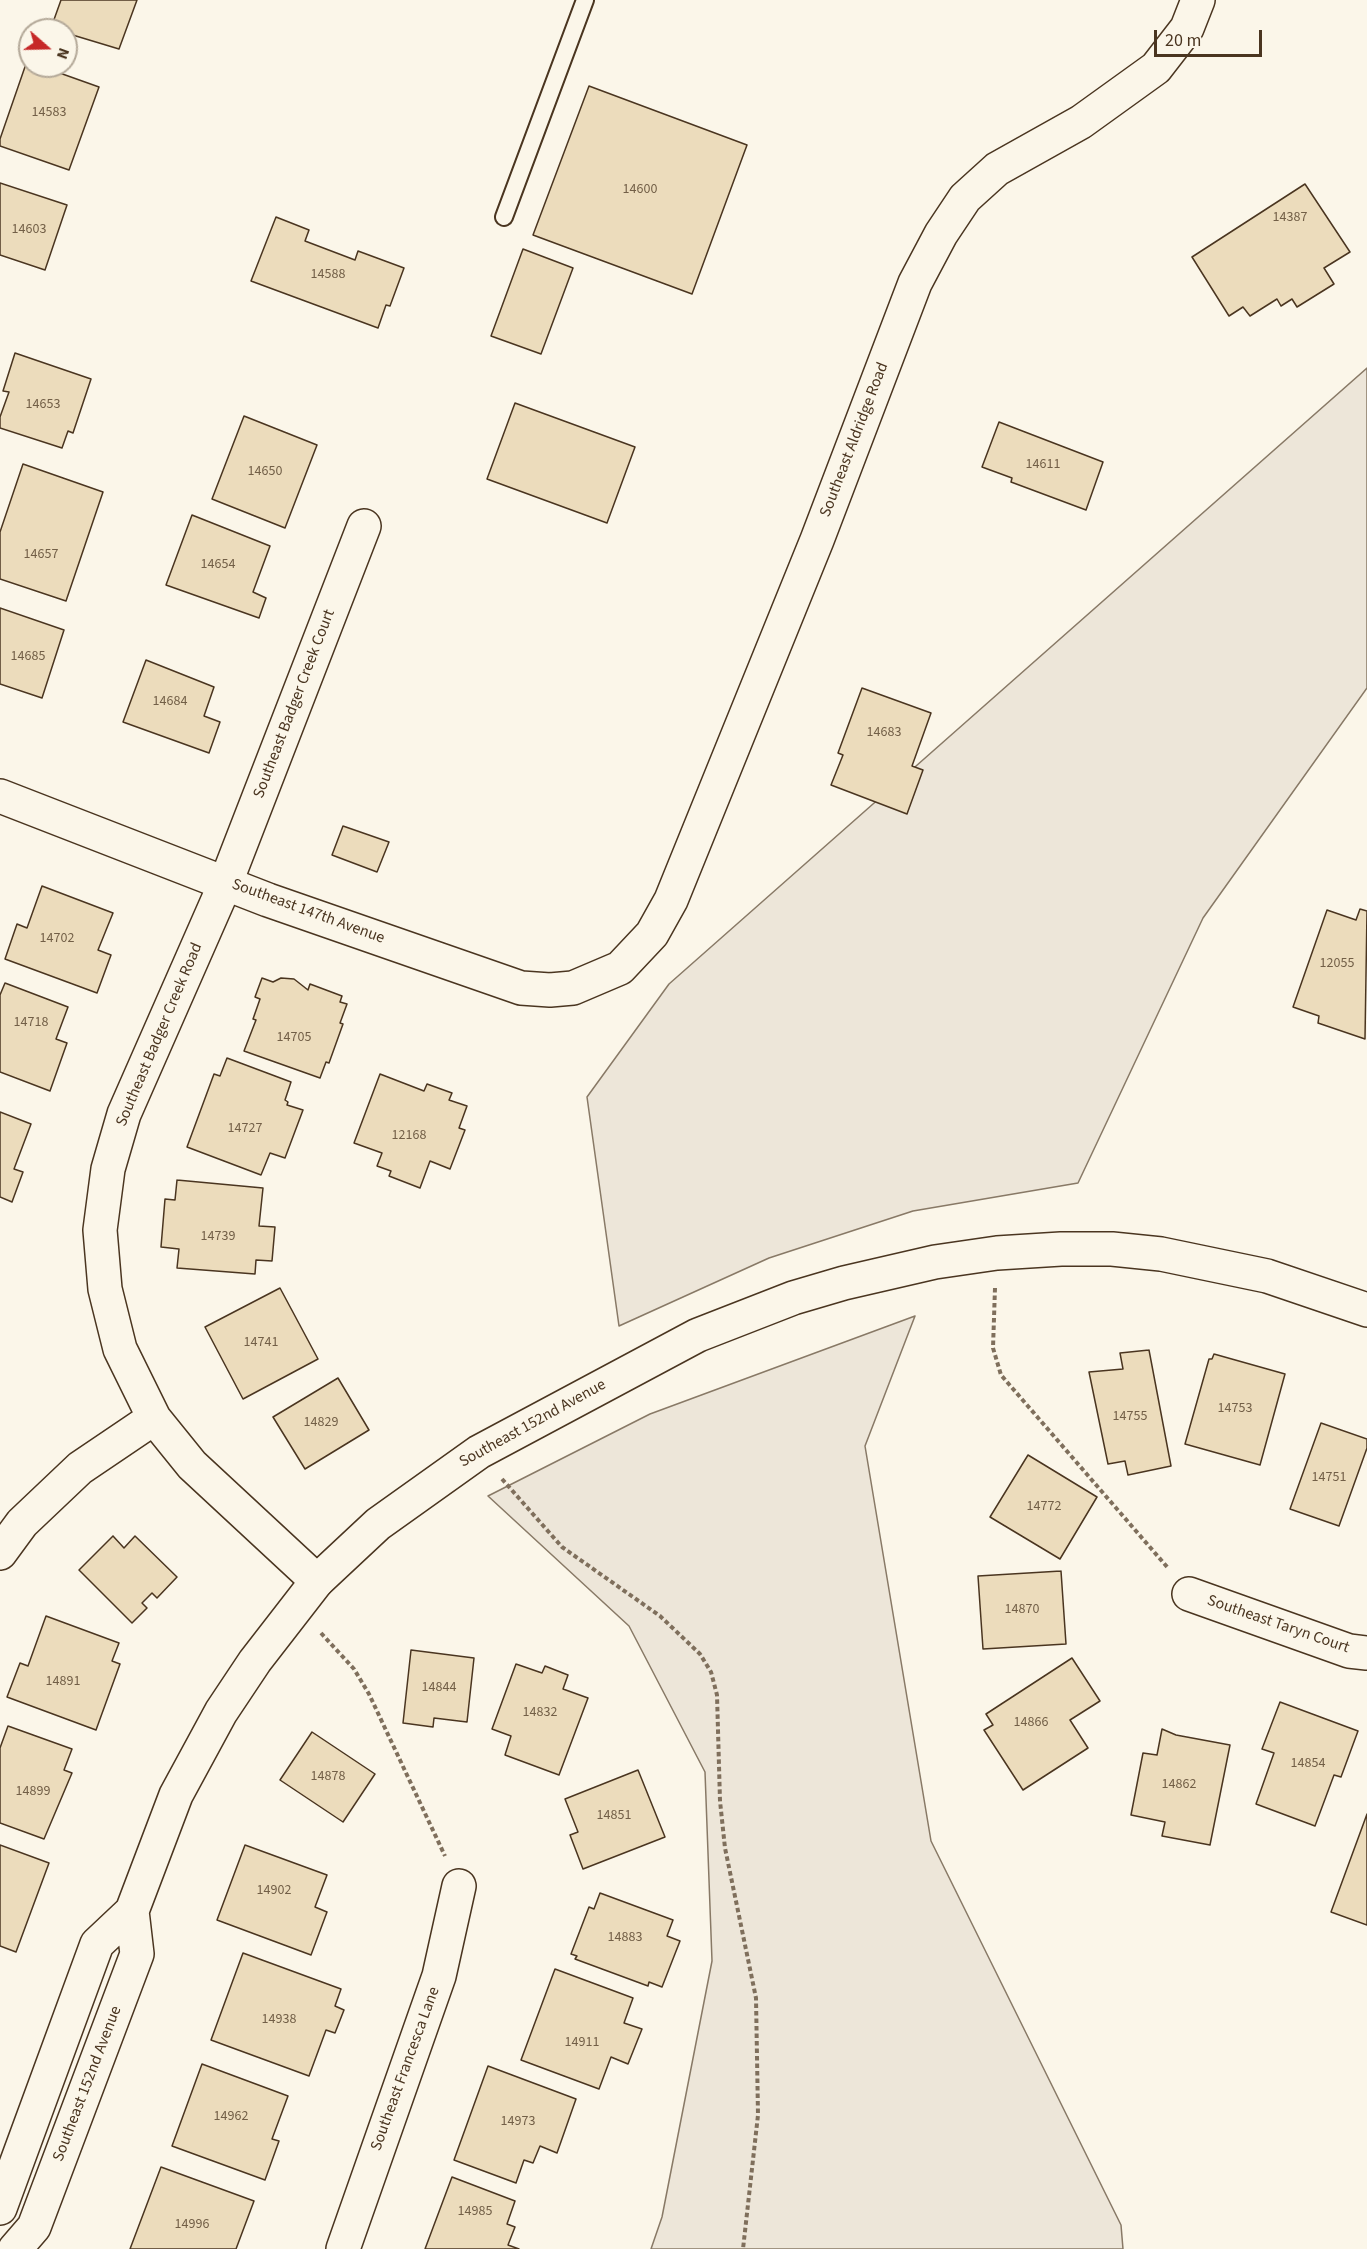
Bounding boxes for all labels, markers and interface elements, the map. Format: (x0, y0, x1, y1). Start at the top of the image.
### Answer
north arrow (18, 18, 78, 78)
scale bar (1157, 18, 1265, 56)
text: 20 m (1165, 28, 1201, 53)
text: N (51, 45, 75, 62)
house number: 14583 (32, 105, 66, 121)
house number: 14600 (623, 182, 657, 198)
house number: 14387 (1273, 210, 1307, 226)
house number: 14603 (12, 222, 46, 238)
house number: 14588 (311, 267, 345, 283)
street label: Southeast Aldridge Road (817, 360, 893, 520)
house number: 14653 (26, 397, 60, 413)
house number: 14611 (1026, 457, 1060, 473)
house number: 14650 (248, 464, 282, 480)
house number: 14657 (24, 547, 58, 563)
house number: 14654 (201, 557, 235, 573)
street label: Southeast Badger Creek Court (250, 607, 340, 801)
house number: 14685 (11, 649, 45, 665)
house number: 14684 (153, 694, 187, 710)
house number: 14683 (867, 725, 901, 741)
street label: Southeast 147th Avenue (229, 875, 387, 949)
house number: 14702 (40, 931, 74, 947)
street label: Southeast Badger Creek Road (113, 940, 207, 1130)
house number: 12055 (1320, 956, 1354, 972)
house number: 14718 (14, 1015, 48, 1031)
house number: 14705 (277, 1030, 311, 1046)
house number: 14727 (228, 1121, 262, 1137)
house number: 12168 (392, 1128, 426, 1144)
house number: 14739 (201, 1229, 235, 1245)
house number: 14741 (244, 1335, 278, 1351)
street label: Southeast 152nd Avenue (456, 1376, 610, 1472)
house number: 14753 (1218, 1401, 1252, 1417)
house number: 14755 (1113, 1409, 1147, 1425)
house number: 14829 (304, 1415, 338, 1431)
house number: 14751 (1312, 1470, 1346, 1486)
house number: 14772 (1027, 1499, 1061, 1515)
street label: Southeast Taryn Court (1204, 1592, 1352, 1658)
house number: 14870 (1005, 1602, 1039, 1618)
house number: 14891 (46, 1674, 80, 1690)
house number: 14844 (422, 1680, 456, 1696)
house number: 14832 (523, 1705, 557, 1721)
house number: 14866 (1014, 1715, 1048, 1731)
house number: 14854 (1291, 1756, 1325, 1772)
house number: 14878 (311, 1769, 345, 1785)
house number: 14862 (1162, 1777, 1196, 1793)
house number: 14899 (16, 1784, 50, 1800)
house number: 14851 (597, 1808, 631, 1824)
house number: 14902 (257, 1883, 291, 1899)
house number: 14883 (608, 1930, 642, 1946)
street label: Southeast Francesca Lane (367, 1984, 445, 2154)
street label: Southeast 152nd Avenue (50, 2004, 126, 2164)
house number: 14938 (262, 2012, 296, 2028)
house number: 14911 (565, 2035, 599, 2051)
house number: 14962 (214, 2109, 248, 2125)
house number: 14973 (501, 2114, 535, 2130)
house number: 14985 (458, 2204, 492, 2220)
house number: 14996 (175, 2217, 209, 2233)

